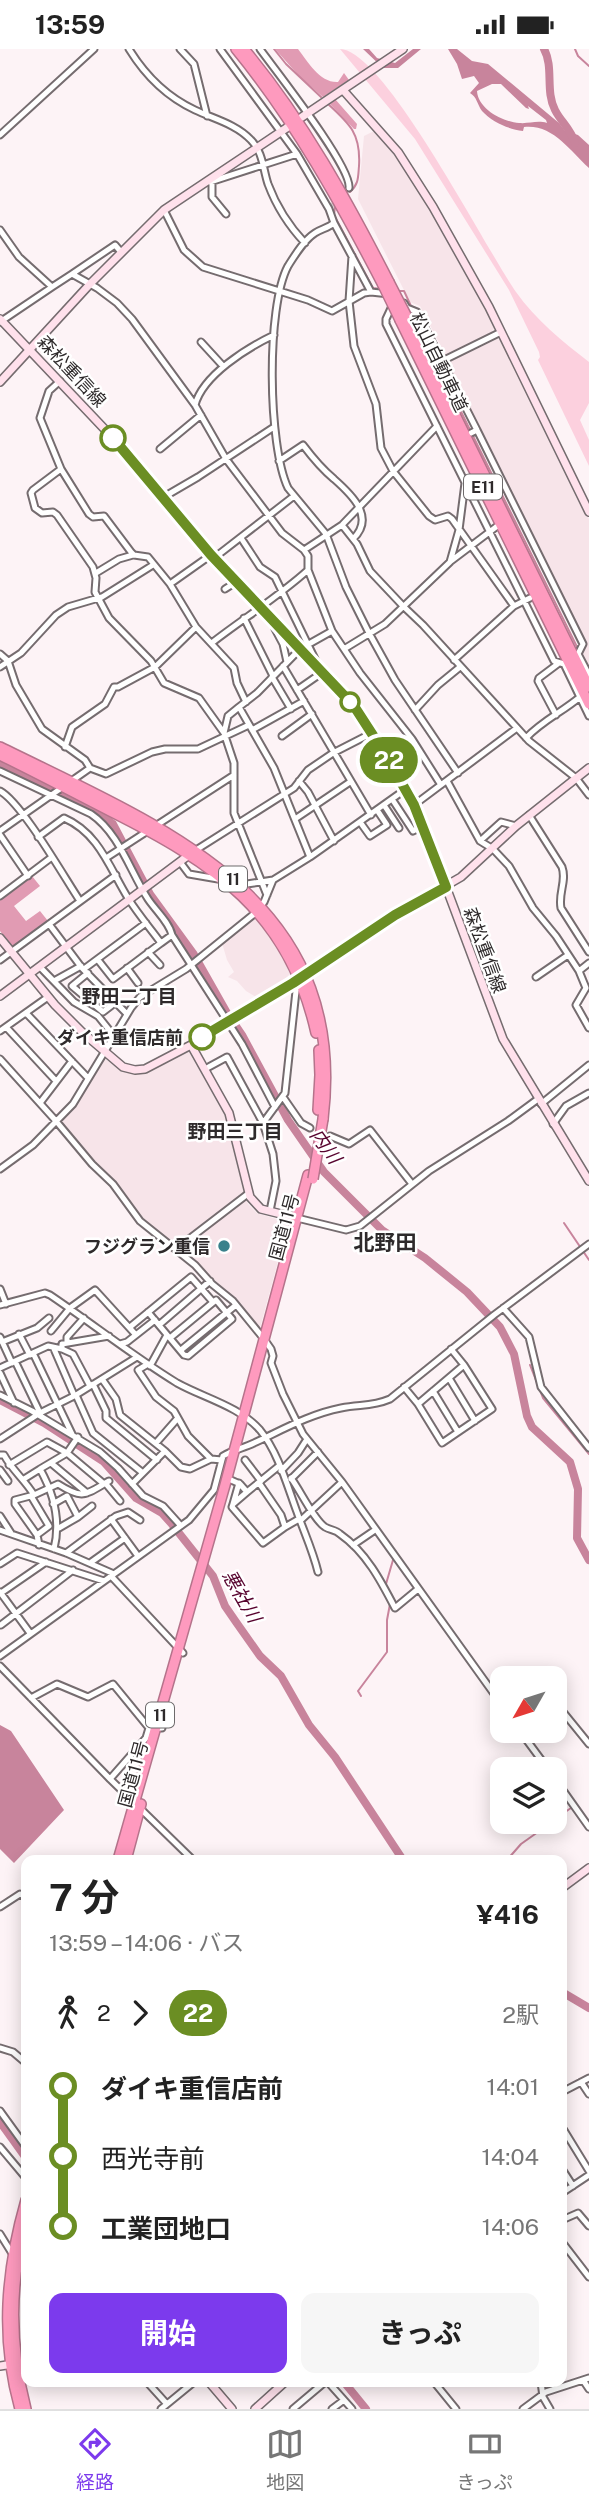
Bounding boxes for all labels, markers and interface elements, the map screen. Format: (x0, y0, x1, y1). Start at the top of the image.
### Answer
text: 13:59 (35, 9, 105, 40)
street label: 松山自動車道 (406, 309, 472, 415)
street label: 森松重信線 (34, 331, 110, 411)
unlabelled marker (100, 425, 126, 451)
road number: E11 (464, 475, 502, 499)
unlabelled marker (340, 692, 360, 712)
line badge: 22 (358, 737, 420, 783)
text: 22 (374, 746, 404, 774)
road number: 11 (219, 867, 247, 891)
street label: 森松重信線 (460, 904, 510, 996)
district label: 野田二丁目 (81, 985, 177, 1007)
marker: ダイキ重信店前 (189, 1024, 215, 1050)
place label: ダイキ重信店前 (57, 1027, 183, 1048)
district label: 野田三丁目 (187, 1120, 283, 1142)
water label: 内川 (306, 1124, 347, 1169)
street label: 国道11号 (265, 1191, 303, 1263)
district label: 北野田 (354, 1230, 417, 1255)
place label: フジグラン重信 (84, 1236, 210, 1257)
marker: フジグラン重信 (216, 1238, 232, 1254)
water label: 悪社川 (218, 1566, 267, 1628)
north arrow (490, 1666, 567, 1743)
map controls (490, 1666, 567, 1834)
road number: 11 (146, 1703, 174, 1727)
street label: 国道11号 (114, 1738, 152, 1810)
button: layers (490, 1757, 567, 1834)
text: 7 分 (49, 1875, 119, 1920)
text: ¥416 (477, 1899, 539, 1930)
text: 13:59 – 14:06 · バス (49, 1929, 244, 1956)
icon: walk (49, 1994, 87, 2032)
icon: forward (121, 1994, 159, 2032)
text: 2 (97, 1999, 111, 2026)
text: 22 (183, 1999, 213, 2027)
text: 2駅 (502, 2001, 539, 2028)
text: ダイキ重信店前 (101, 2073, 283, 2104)
text: 14:01 (487, 2073, 539, 2100)
text: 西光寺前 (101, 2143, 205, 2174)
text: 14:04 (482, 2143, 539, 2170)
text: 工業団地口 (101, 2213, 231, 2244)
text: 14:06 (482, 2213, 539, 2240)
button: 開始 (49, 2293, 287, 2373)
button: きっぷ (301, 2293, 539, 2373)
tab: 経路 (76, 2425, 114, 2494)
tab: 地図 (266, 2425, 304, 2494)
tab: きっぷ (457, 2425, 513, 2494)

